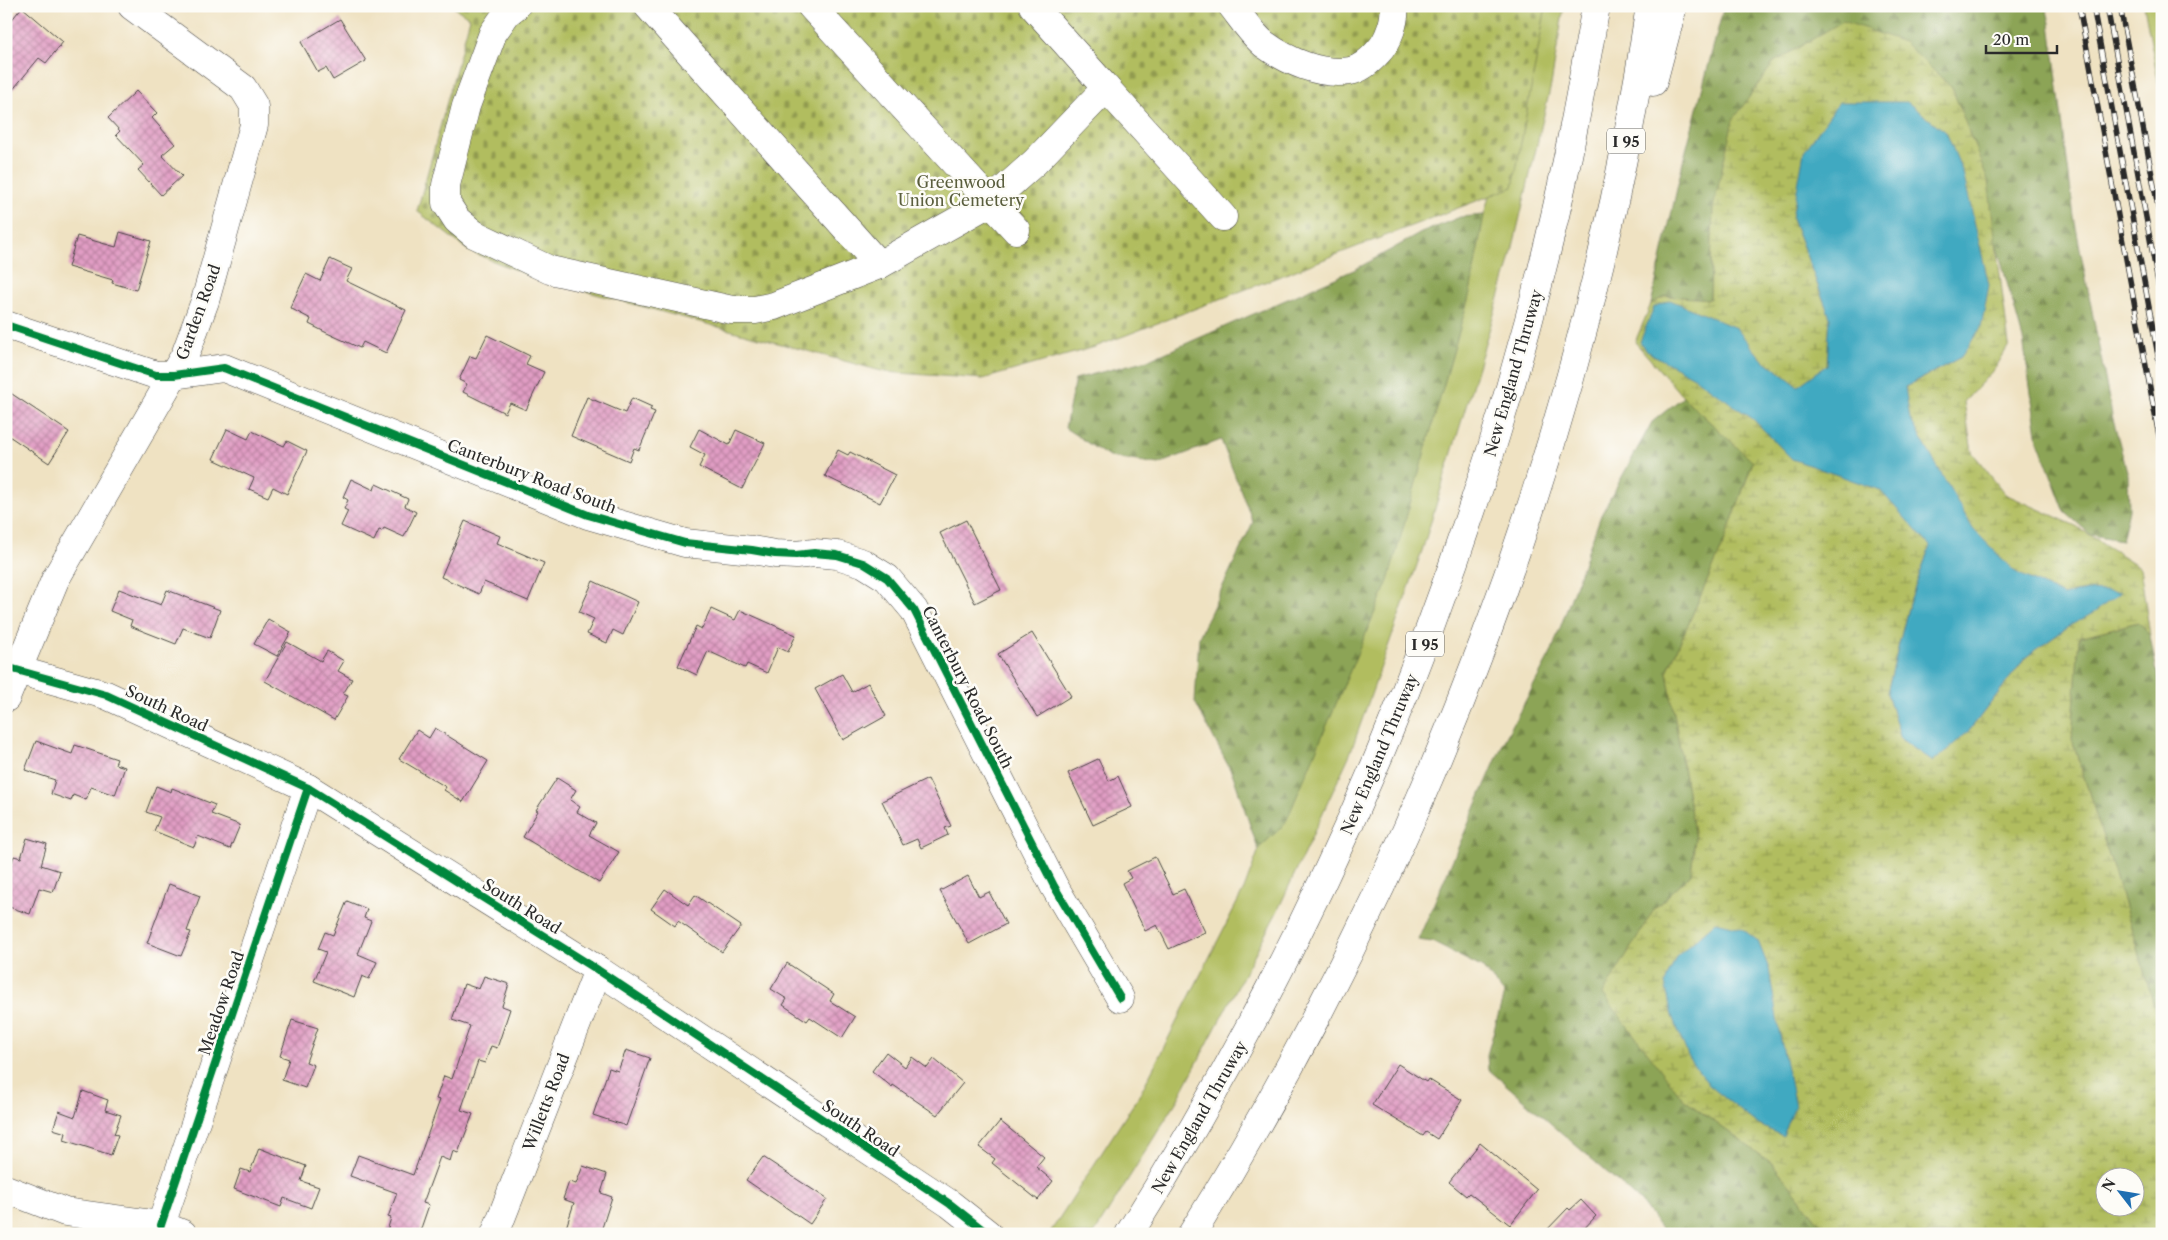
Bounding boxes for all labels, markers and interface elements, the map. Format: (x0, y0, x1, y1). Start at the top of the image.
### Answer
scale bar (1986, 22, 2057, 54)
text: 20 m (1993, 30, 2029, 49)
road number: I 95 (1607, 128, 1645, 154)
park label: Greenwood Union Cemetery (898, 172, 1025, 210)
street label: Garden Road (171, 261, 225, 363)
street label: New England Thruway (1480, 286, 1547, 459)
street label: Canterbury Road South (444, 434, 620, 518)
street label: Canterbury Road South (918, 602, 1018, 772)
road number: I 95 (1406, 632, 1444, 656)
street label: New England Thruway (1336, 669, 1422, 838)
street label: South Road (123, 680, 212, 736)
street label: South Road (479, 874, 565, 938)
street label: Meadow Road (194, 948, 248, 1058)
street label: New England Thruway (1147, 1036, 1251, 1197)
street label: Willetts Road (518, 1050, 574, 1155)
street label: South Road (819, 1095, 904, 1161)
north arrow (2096, 1168, 2146, 1218)
text: N (2098, 1175, 2120, 1195)

